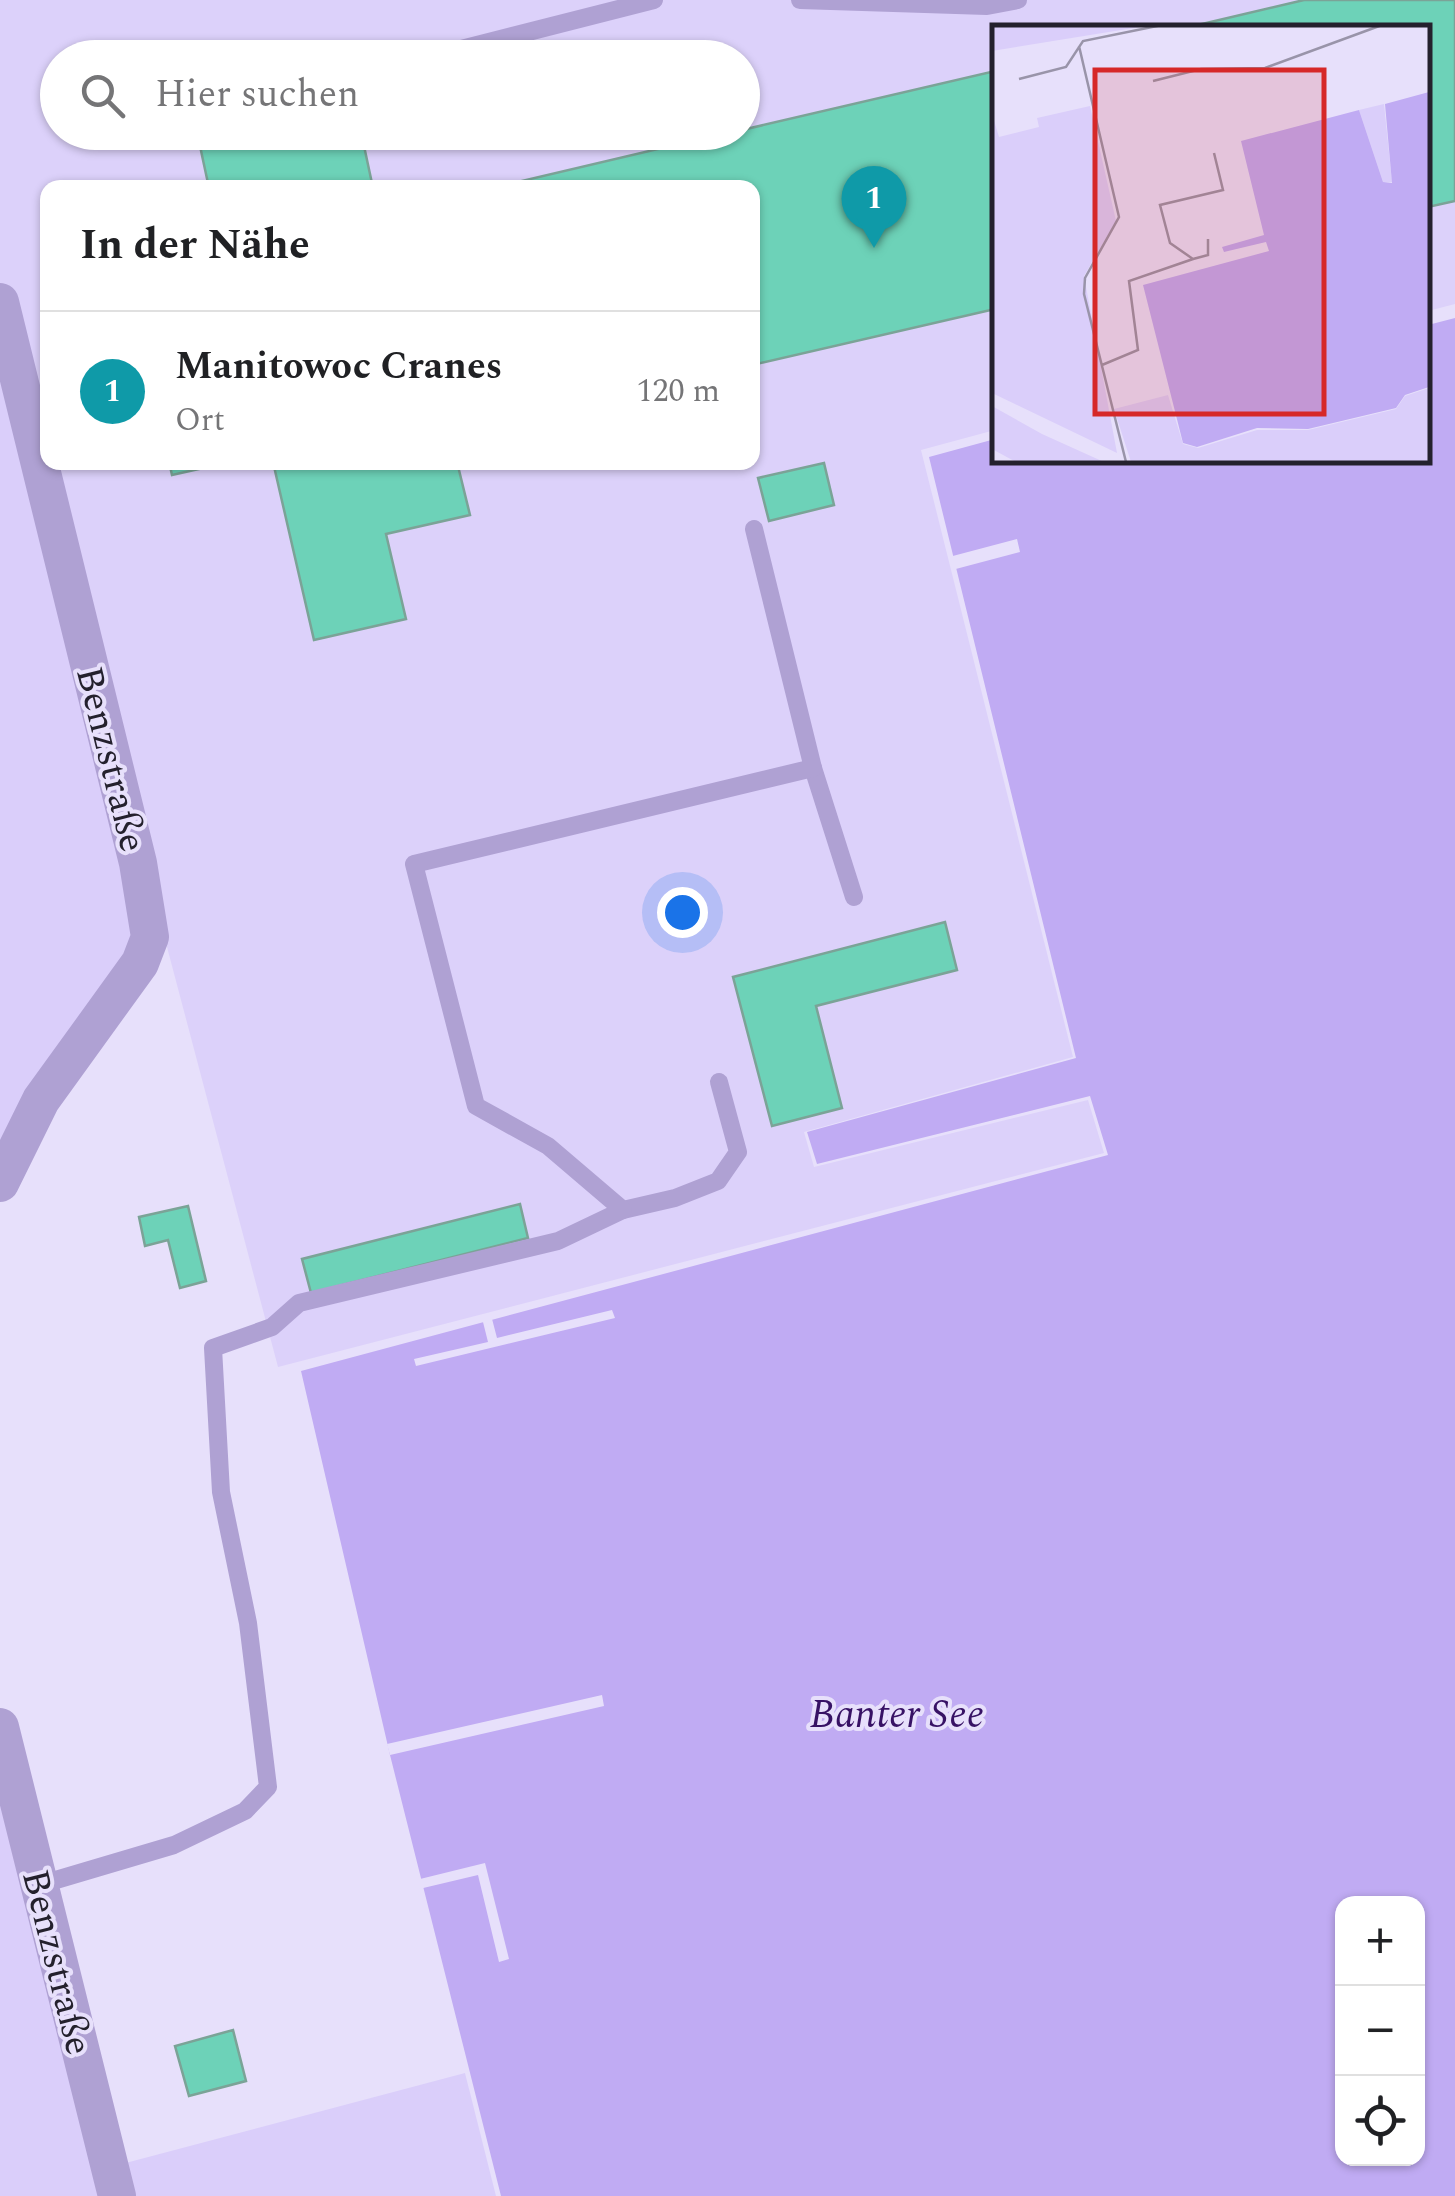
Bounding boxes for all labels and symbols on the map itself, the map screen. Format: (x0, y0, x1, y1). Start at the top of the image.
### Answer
inset map (992, 25, 1430, 462)
pin: 1 (842, 166, 906, 248)
street label: Benzstraße (59, 661, 161, 858)
your location (657, 887, 708, 938)
water label: Banter See (810, 1685, 984, 1746)
street label: Benzstraße (5, 1864, 107, 2061)

